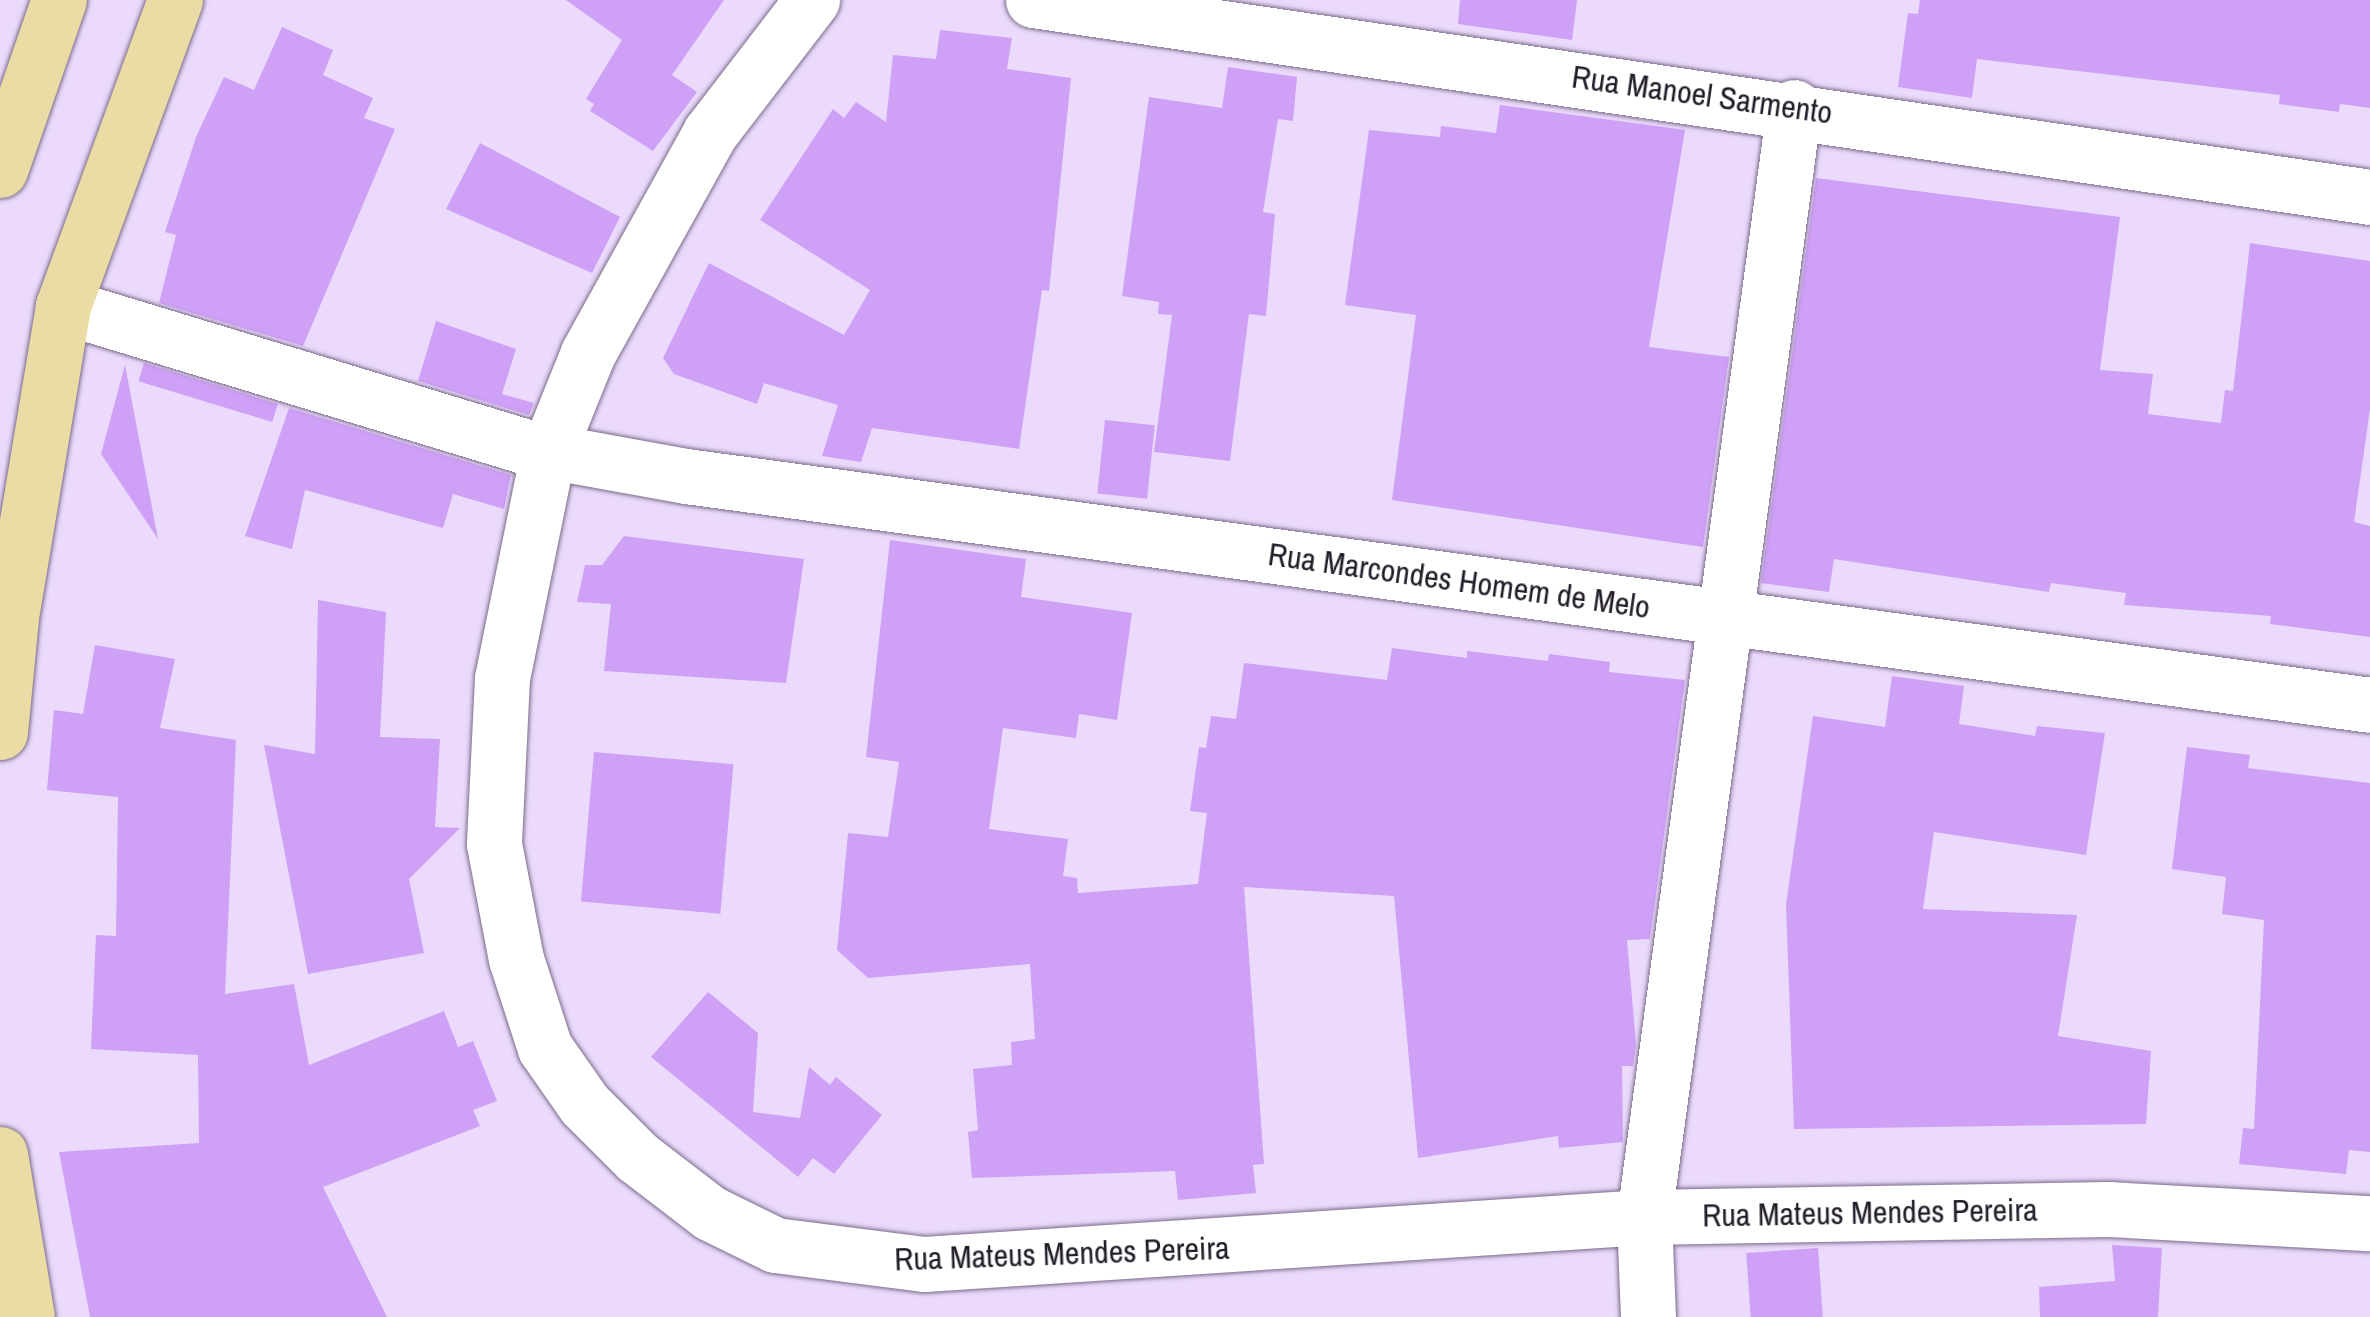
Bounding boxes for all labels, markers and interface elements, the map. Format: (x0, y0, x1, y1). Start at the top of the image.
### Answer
street label: Rua Manoel Sarmento (1569, 58, 1835, 132)
street label: Rua Marcondes Homem de Melo (1266, 535, 1652, 627)
street label: Rua Mateus Mendes Pereira (1702, 1191, 2038, 1235)
street label: Rua Mateus Mendes Pereira (894, 1229, 1230, 1279)

